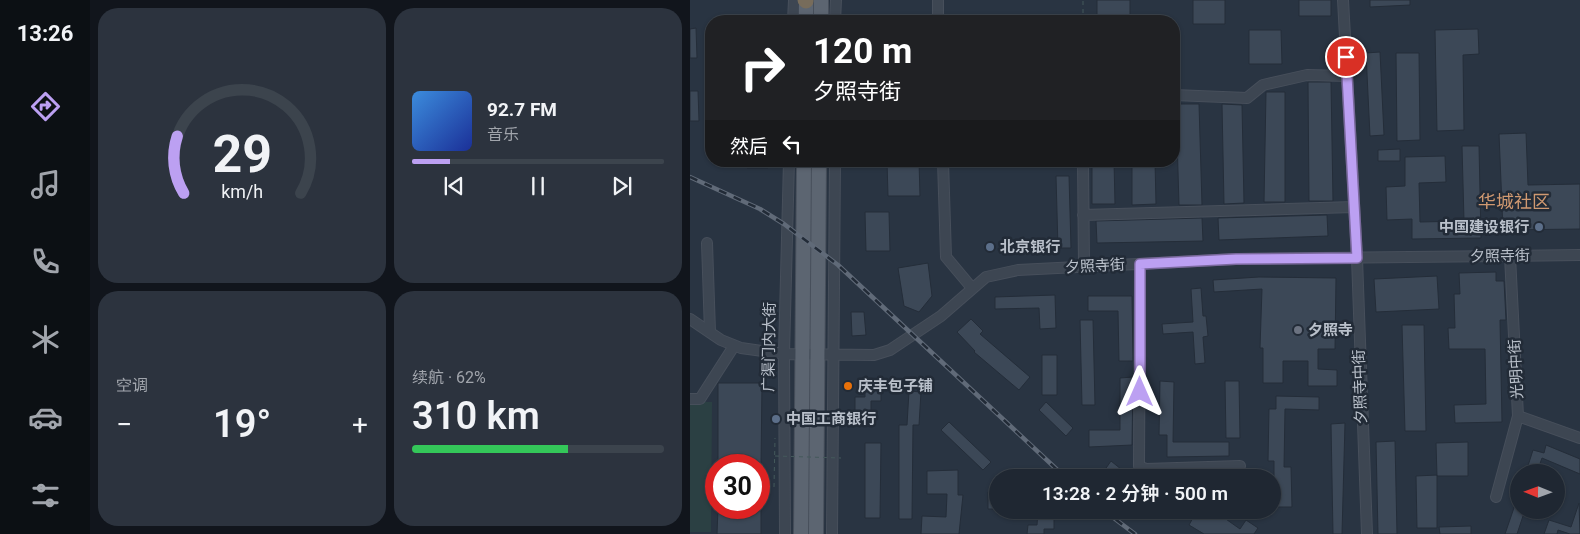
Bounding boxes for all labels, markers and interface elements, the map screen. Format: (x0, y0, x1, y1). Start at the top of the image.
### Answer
text: 13:26 (17, 21, 73, 46)
text: 120 m (813, 31, 912, 72)
icon: right (730, 35, 795, 100)
pin (1325, 36, 1367, 78)
icon: arrive (1332, 43, 1360, 71)
text: 夕照寺街 (813, 79, 901, 104)
icon: directions (28, 89, 63, 124)
text: 92.7 FM (487, 98, 557, 121)
text: 29 (212, 124, 272, 185)
text: 音乐 (487, 125, 519, 144)
icon: left (778, 130, 806, 158)
text: 然后 (730, 135, 768, 158)
icon: music (28, 167, 63, 202)
icon: previous (440, 172, 468, 200)
icon: pause (524, 172, 552, 200)
icon: next (608, 172, 636, 200)
text: km/h (221, 181, 263, 202)
district label: 华城社区 (1478, 191, 1550, 212)
place label: 中国建设银行 (1439, 218, 1529, 236)
marker: 中国建设银行 (1533, 221, 1545, 233)
place label: 北京银行 (1000, 238, 1060, 256)
marker: 北京银行 (984, 241, 996, 253)
icon: phone (28, 244, 63, 279)
street label: 夕照寺街 (1470, 246, 1530, 266)
street label: 夕照寺街 (1065, 255, 1125, 277)
street label: 广渠门内大街 (759, 302, 779, 392)
place label: 夕照寺 (1308, 321, 1353, 339)
icon: climate (28, 322, 63, 357)
marker: 夕照寺 (1292, 324, 1304, 336)
street label: 光明中街 (1505, 339, 1527, 399)
street label: 夕照寺中街 (1350, 349, 1370, 425)
position arrow (1113, 365, 1165, 417)
text: 续航 · 62% (412, 368, 486, 387)
text: 空调 (116, 376, 148, 395)
place label: 庆丰包子铺 (858, 377, 933, 395)
marker: 庆丰包子铺 (842, 380, 854, 392)
text: 310 km (412, 394, 540, 438)
icon: car (28, 400, 63, 435)
text: 19° (213, 402, 271, 446)
text: − (116, 408, 132, 441)
text: + (352, 408, 368, 441)
place label: 中国工商银行 (786, 410, 876, 428)
marker: 中国工商银行 (770, 413, 782, 425)
speed limit sign: 30 (705, 454, 770, 519)
north arrow (1510, 464, 1565, 519)
map controls (1510, 464, 1565, 519)
icon: filters (28, 478, 63, 513)
text: 13:28 · 2 分钟 · 500 m (1042, 482, 1228, 505)

